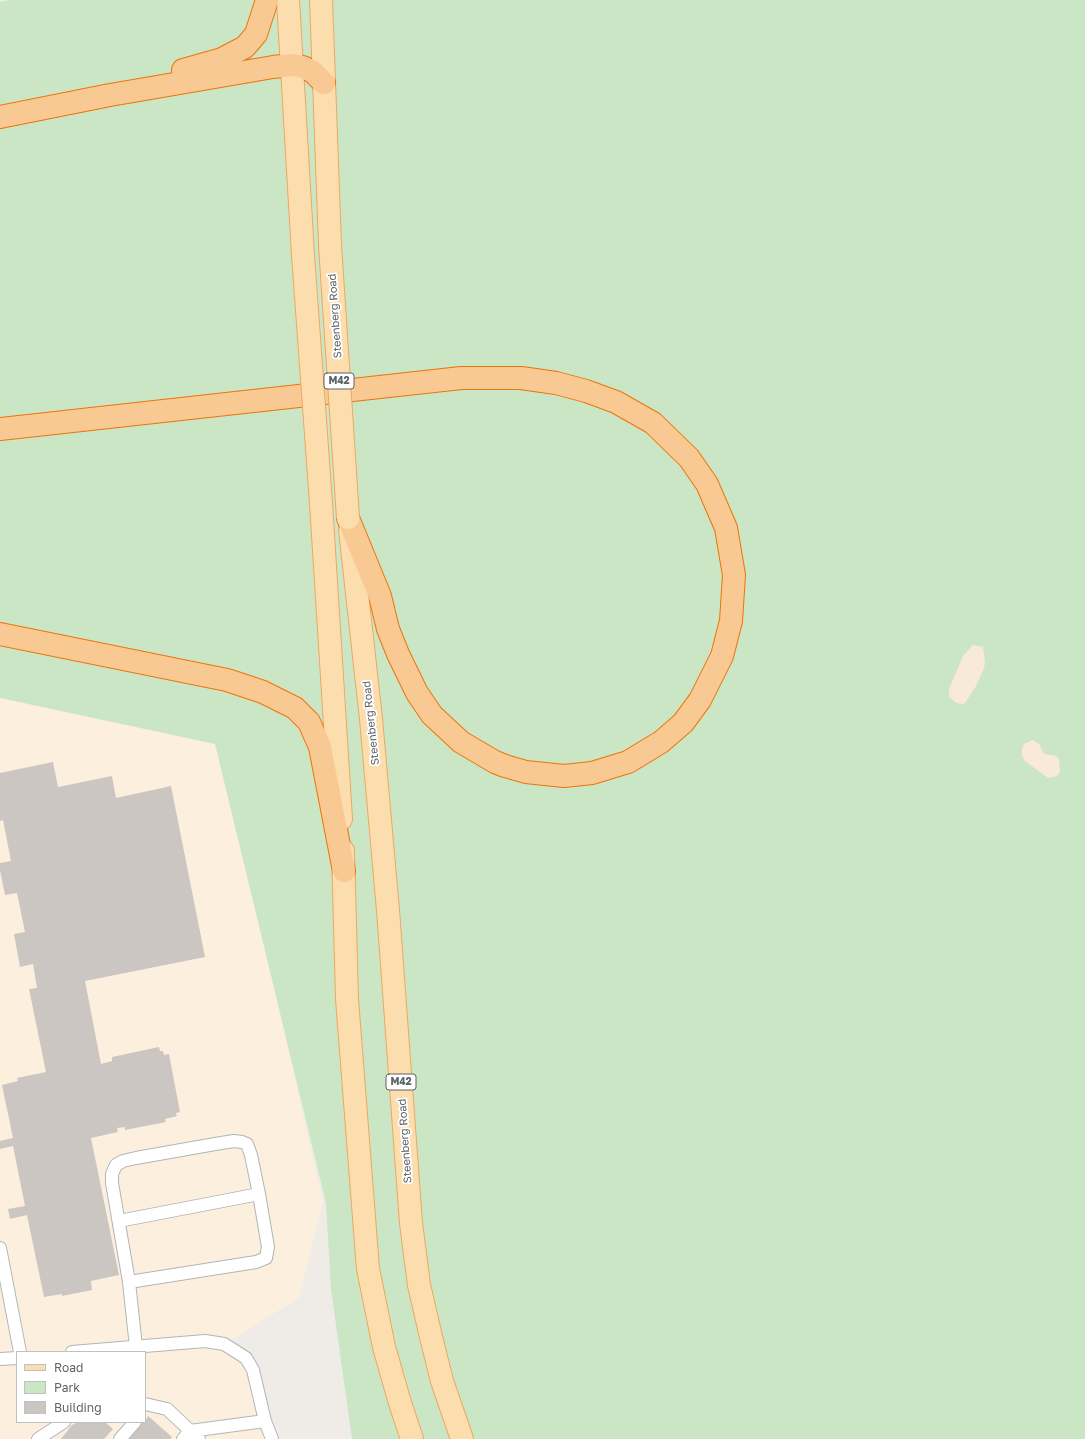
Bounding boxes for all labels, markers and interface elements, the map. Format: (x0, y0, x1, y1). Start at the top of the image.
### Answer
street label: Steenberg Road (325, 273, 345, 359)
road number: M42 (324, 373, 354, 389)
street label: Steenberg Road (360, 680, 382, 766)
road number: M42 (386, 1074, 416, 1090)
street label: Steenberg Road (395, 1098, 415, 1184)
legend (16, 1351, 146, 1423)
text: Road (54, 1360, 83, 1375)
text: Park (54, 1380, 80, 1395)
text: Building (54, 1400, 102, 1415)

